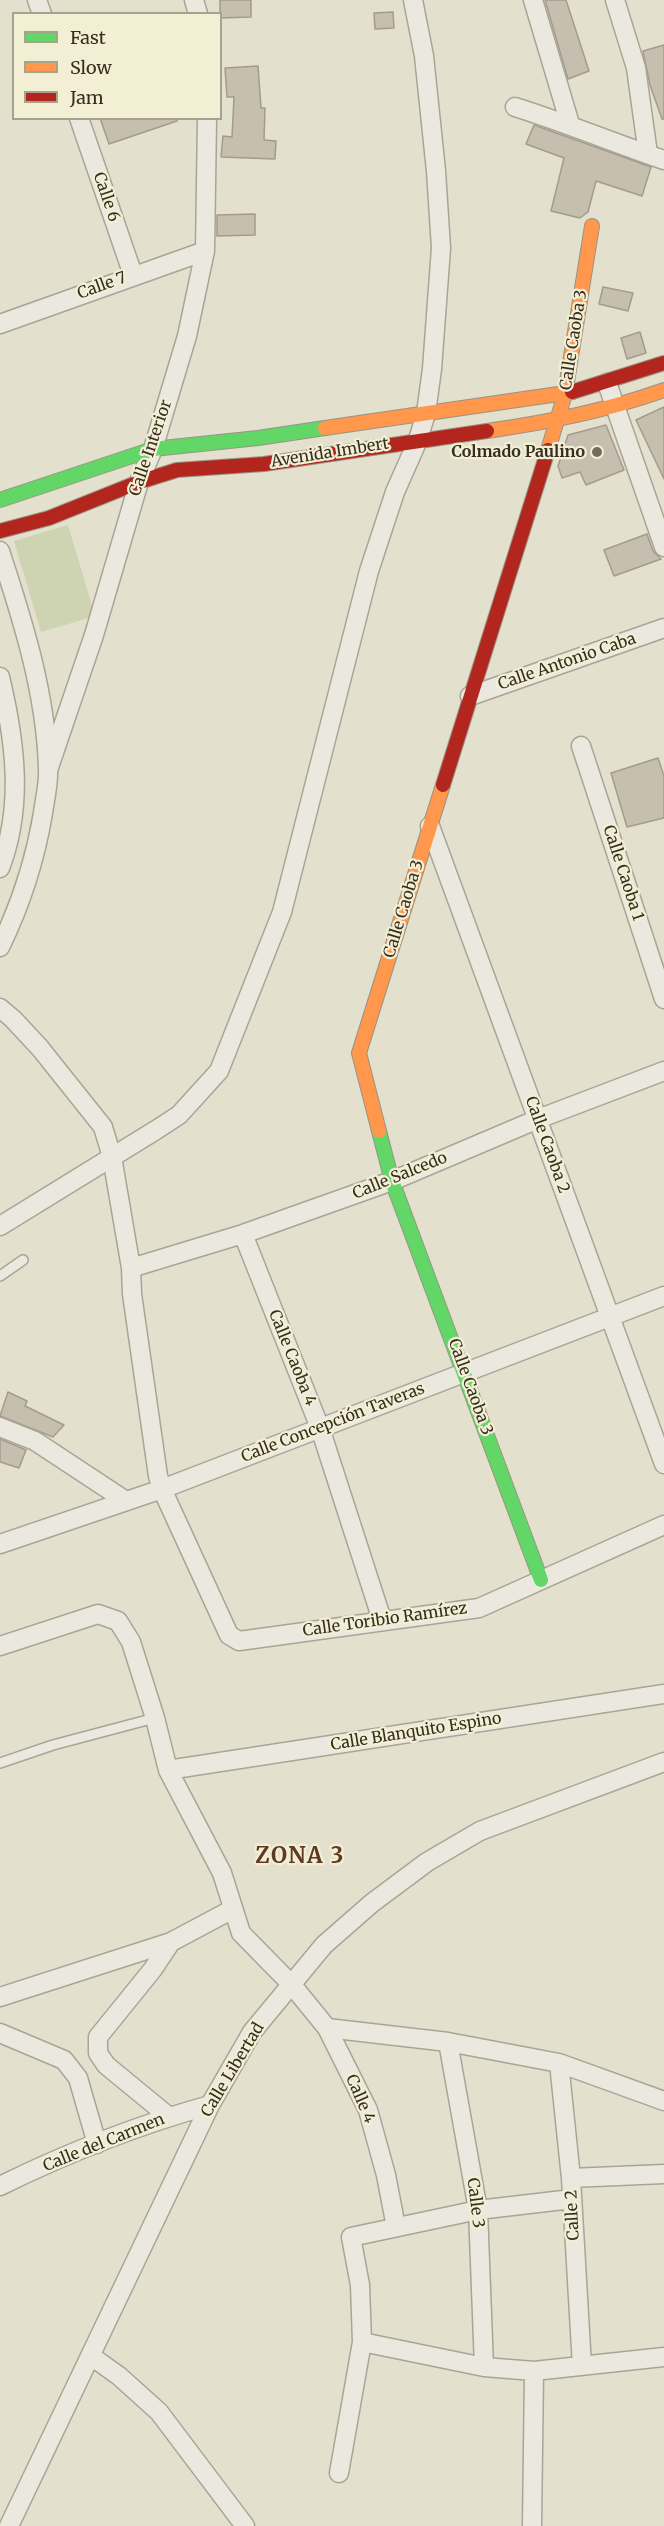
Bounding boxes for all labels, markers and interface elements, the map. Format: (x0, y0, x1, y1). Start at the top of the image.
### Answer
legend (12, 12, 222, 120)
text: Fast (70, 26, 106, 49)
text: Slow (70, 56, 112, 79)
text: Jam (70, 86, 104, 109)
street label: Calle 6 (89, 170, 123, 224)
street label: Calle 7 (75, 268, 129, 304)
street label: Calle Caoba 3 (557, 289, 591, 391)
street label: Calle Interior (126, 397, 176, 499)
street label: Avenida Imbert (270, 434, 390, 472)
place label: Colmado Paulino (451, 442, 585, 462)
marker: Colmado Paulino (590, 445, 604, 459)
street label: Calle Antonio Caba (496, 629, 638, 695)
street label: Calle Caoba 1 (599, 823, 647, 923)
street label: Calle Caoba 3 (380, 858, 428, 960)
street label: Calle Caoba 2 (521, 1094, 573, 1196)
street label: Calle Salcedo (350, 1148, 450, 1204)
street label: Calle Caoba 4 (264, 1307, 320, 1409)
street label: Calle Caoba 3 (444, 1336, 496, 1438)
street label: Calle Concepción Taveras (239, 1379, 427, 1467)
street label: Calle Toribio Ramírez (302, 1599, 468, 1641)
street label: Calle Blanquito Espino (329, 1709, 503, 1755)
district label: ZONA 3 (255, 1844, 345, 1870)
street label: Calle Libertad (197, 2019, 269, 2121)
street label: Calle 4 (341, 2072, 379, 2126)
street label: Calle del Carmen (40, 2110, 168, 2176)
street label: Calle 3 (462, 2177, 488, 2229)
street label: Calle 2 (562, 2189, 584, 2241)

